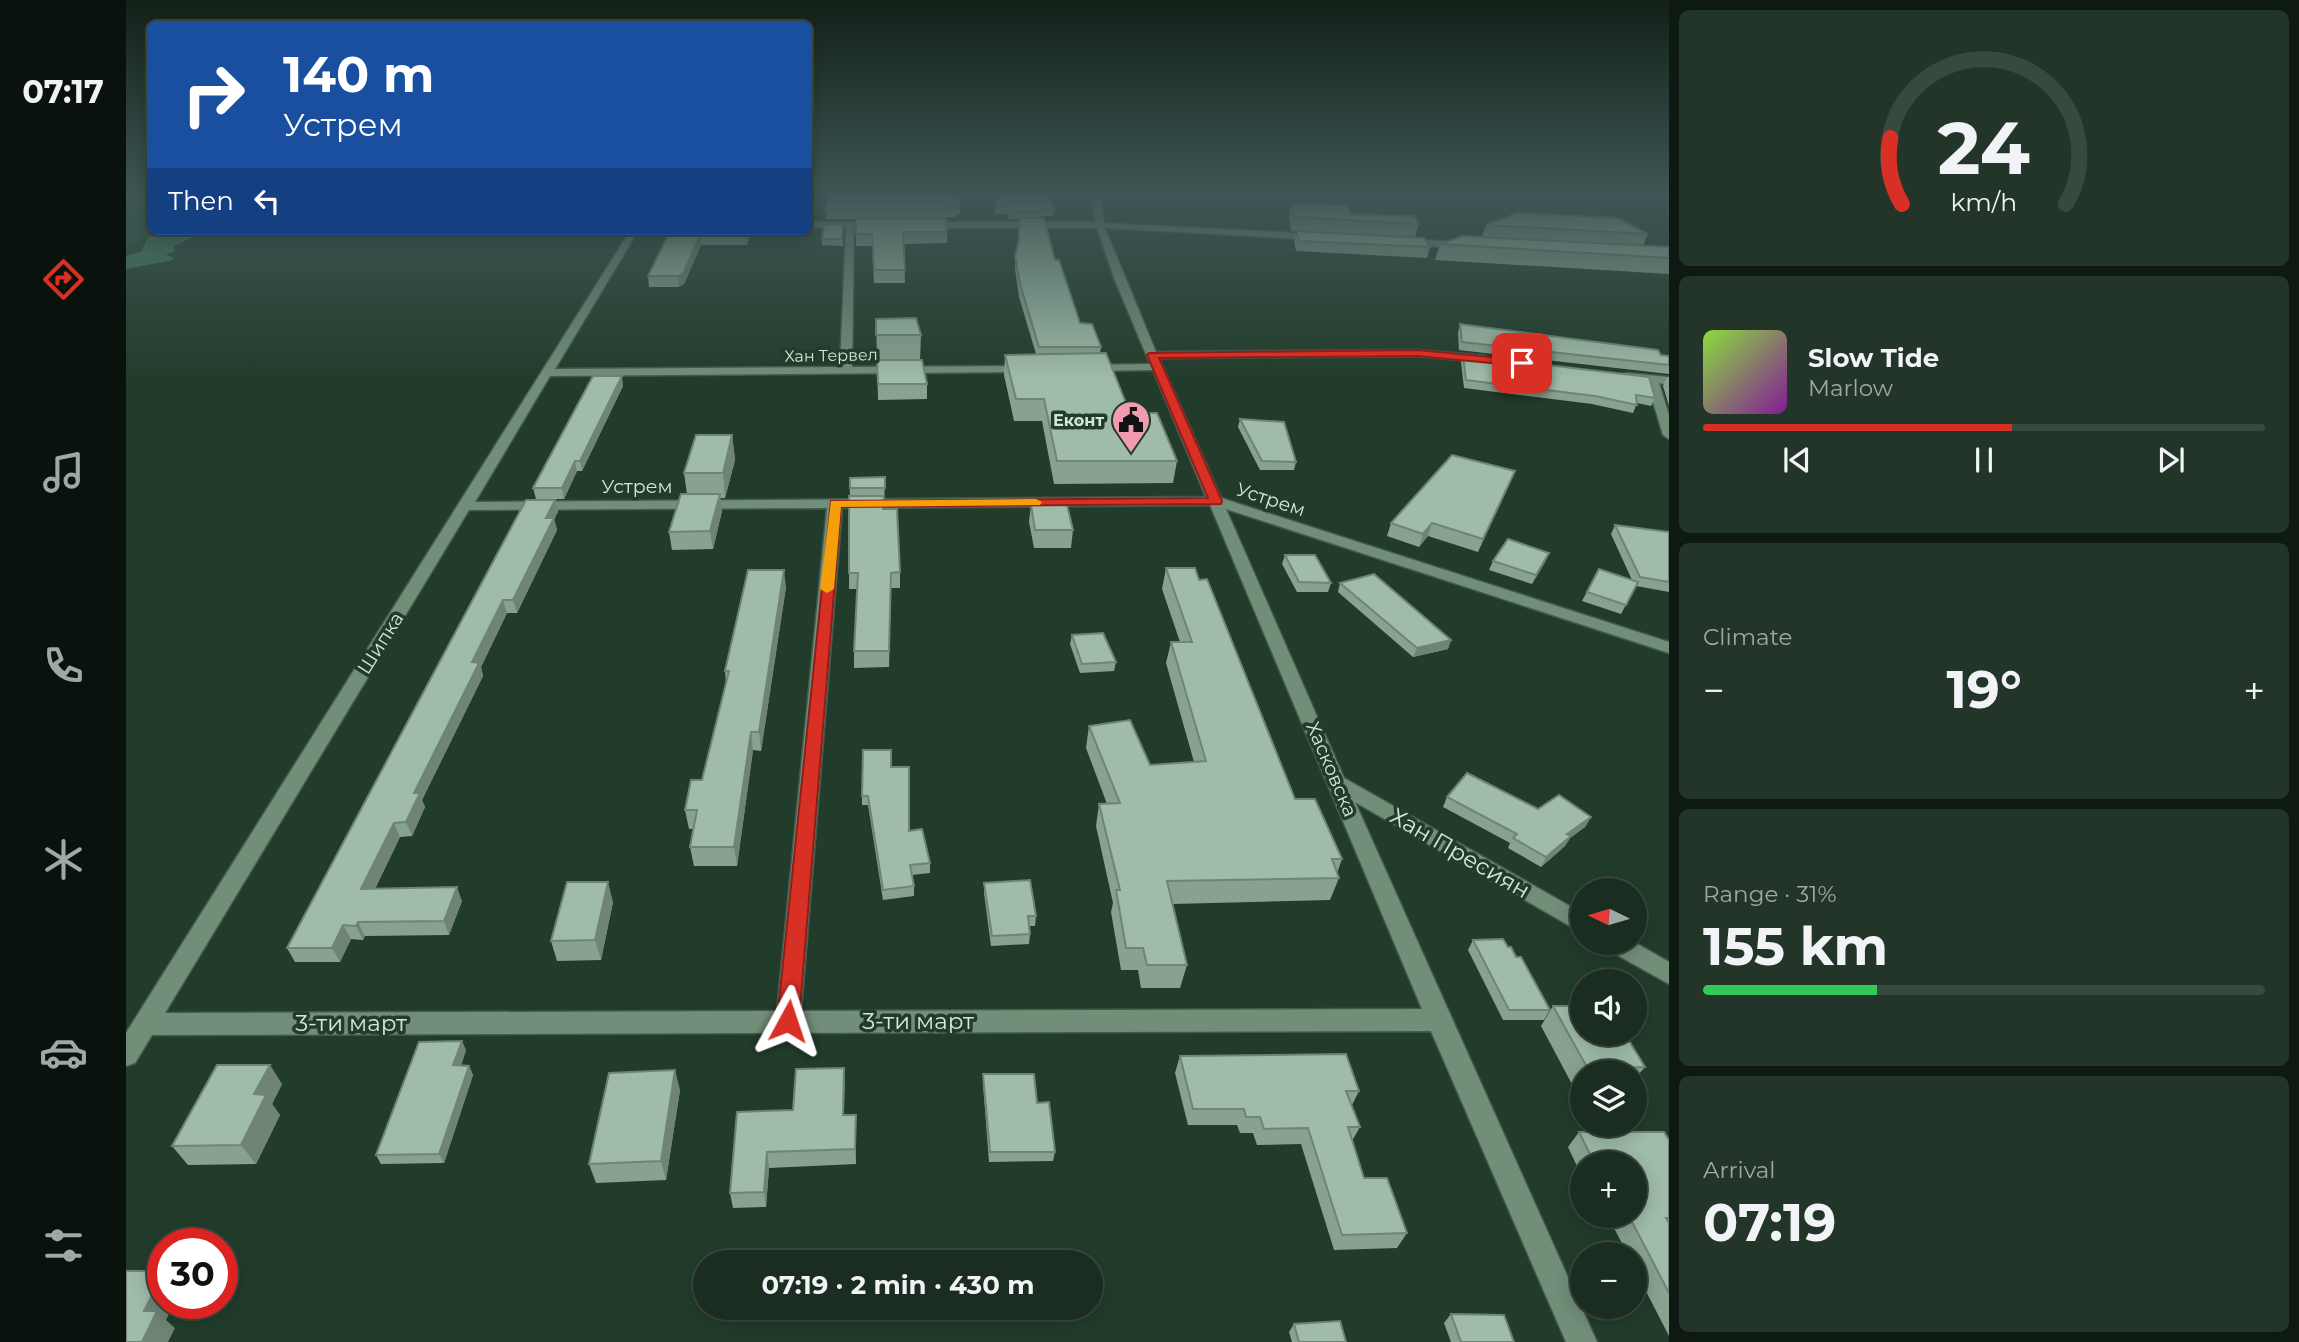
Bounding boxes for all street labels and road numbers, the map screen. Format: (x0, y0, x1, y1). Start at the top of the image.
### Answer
street label: Хан Тервел (784, 345, 878, 366)
street label: Устрем (601, 475, 673, 498)
street label: Устрем (1233, 478, 1308, 521)
street label: Шипка (352, 608, 408, 678)
street label: Хасковска (1301, 718, 1362, 820)
street label: Хан Пресиян (1385, 802, 1535, 904)
street label: 3-ти март (862, 1007, 974, 1035)
street label: 3-ти март (295, 1009, 407, 1037)

